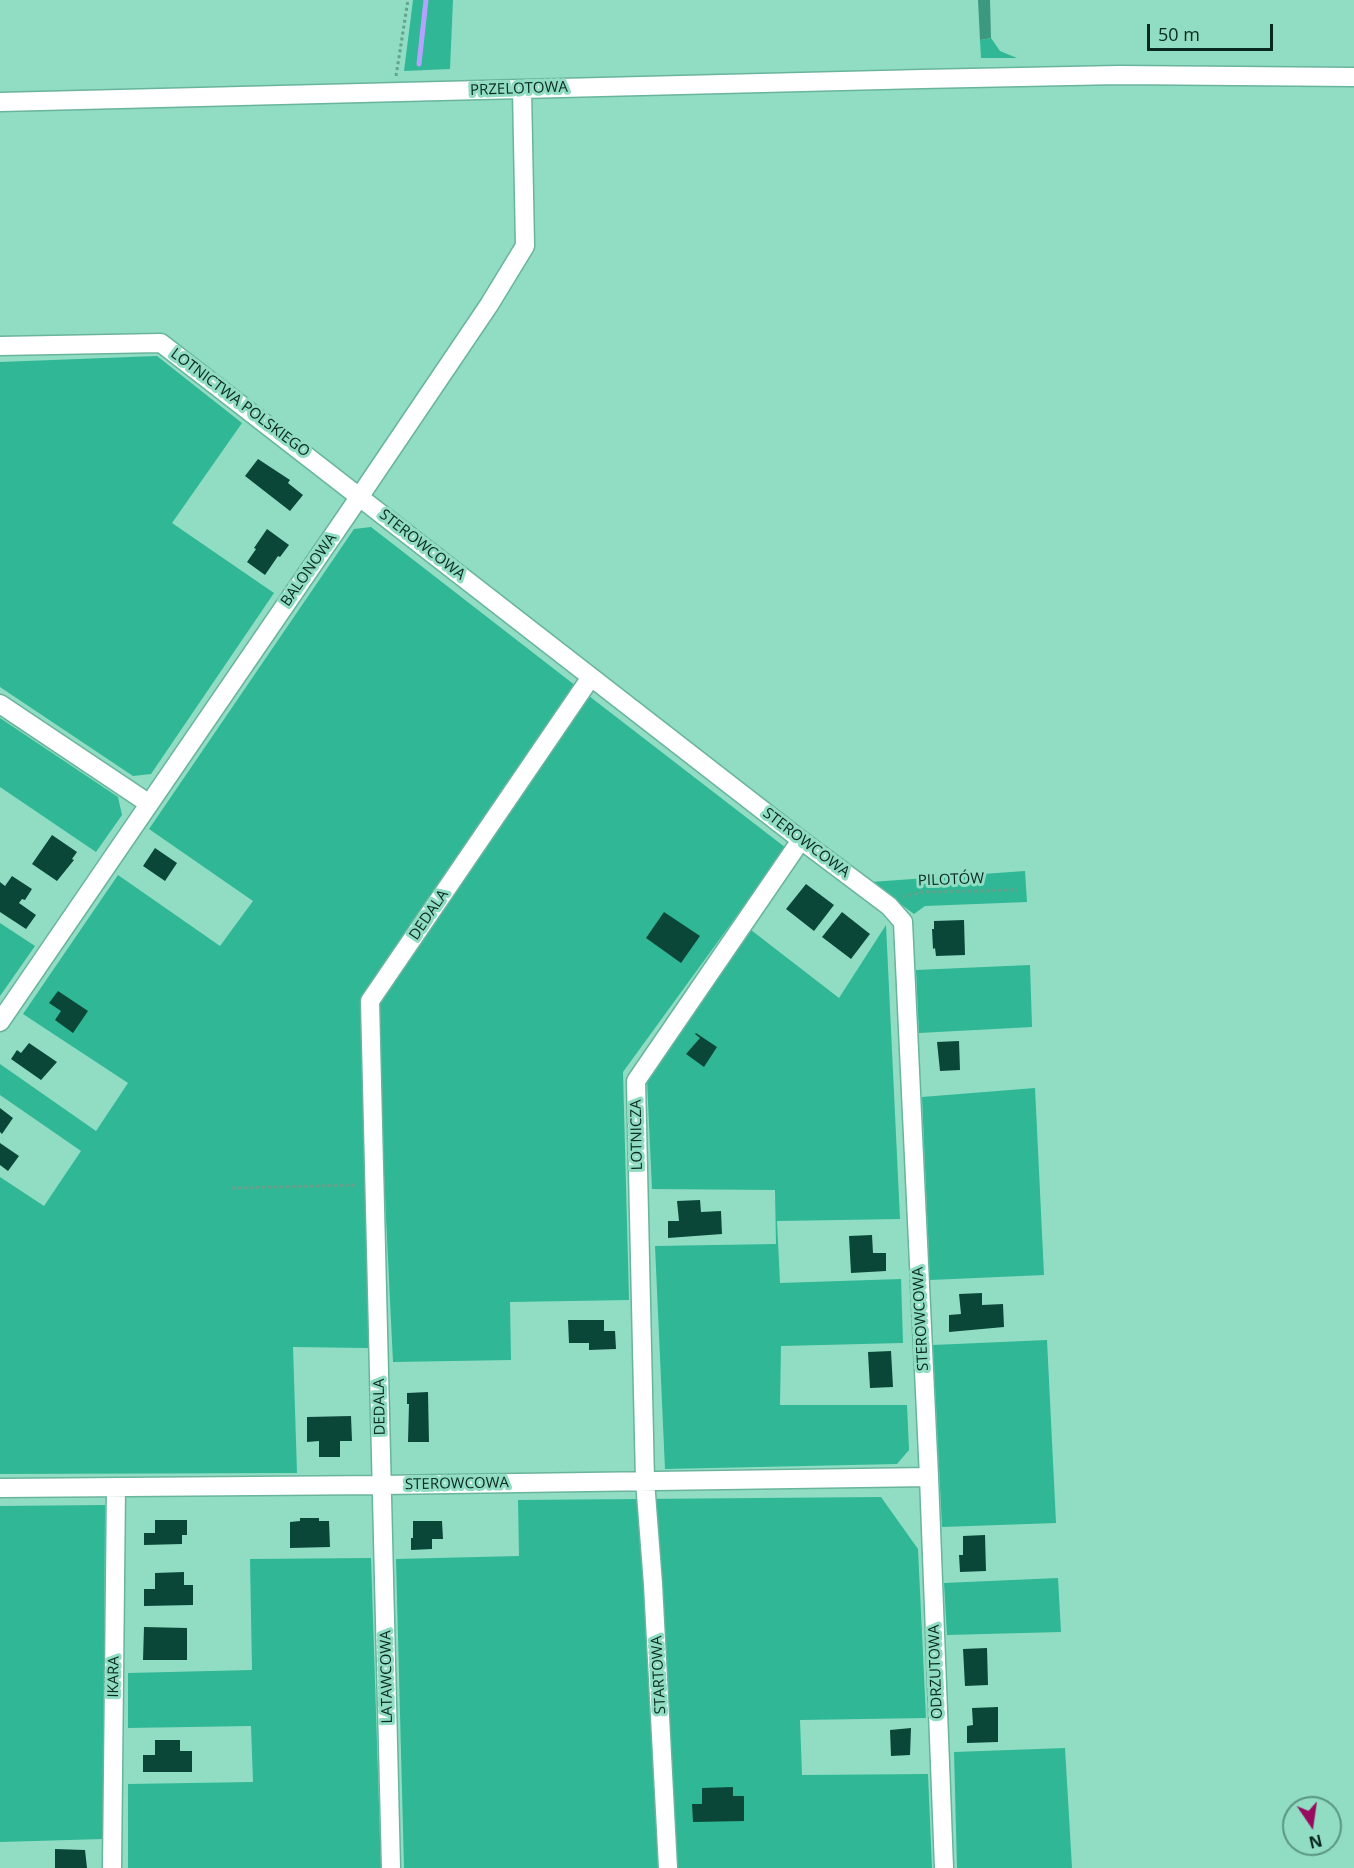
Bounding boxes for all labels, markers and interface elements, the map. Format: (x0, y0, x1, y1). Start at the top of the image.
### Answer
scale bar (1150, 12, 1276, 50)
text: 50 m (1158, 22, 1200, 46)
street label: PRZELOTOWA (470, 78, 568, 100)
street label: LOTNICTWA POLSKIEGO (167, 345, 313, 461)
street label: STEROWCOWA (375, 506, 469, 584)
street label: BALONOWA (277, 530, 341, 610)
street label: STEROWCOWA (759, 805, 853, 881)
street label: PILOTÓW (917, 870, 985, 890)
street label: DEDALA (406, 886, 452, 944)
street label: LOTNICZA (627, 1099, 647, 1171)
street label: STEROWCOWA (909, 1267, 933, 1371)
street label: DEDALA (371, 1378, 389, 1436)
street label: STEROWCOWA (405, 1474, 509, 1494)
street label: ODRZUTOWA (925, 1624, 947, 1720)
street label: LATAWCOWA (377, 1630, 397, 1724)
street label: STARTOWA (648, 1635, 670, 1715)
street label: IKARA (105, 1656, 123, 1698)
north arrow (1282, 1796, 1342, 1856)
text: N (1307, 1829, 1324, 1854)

